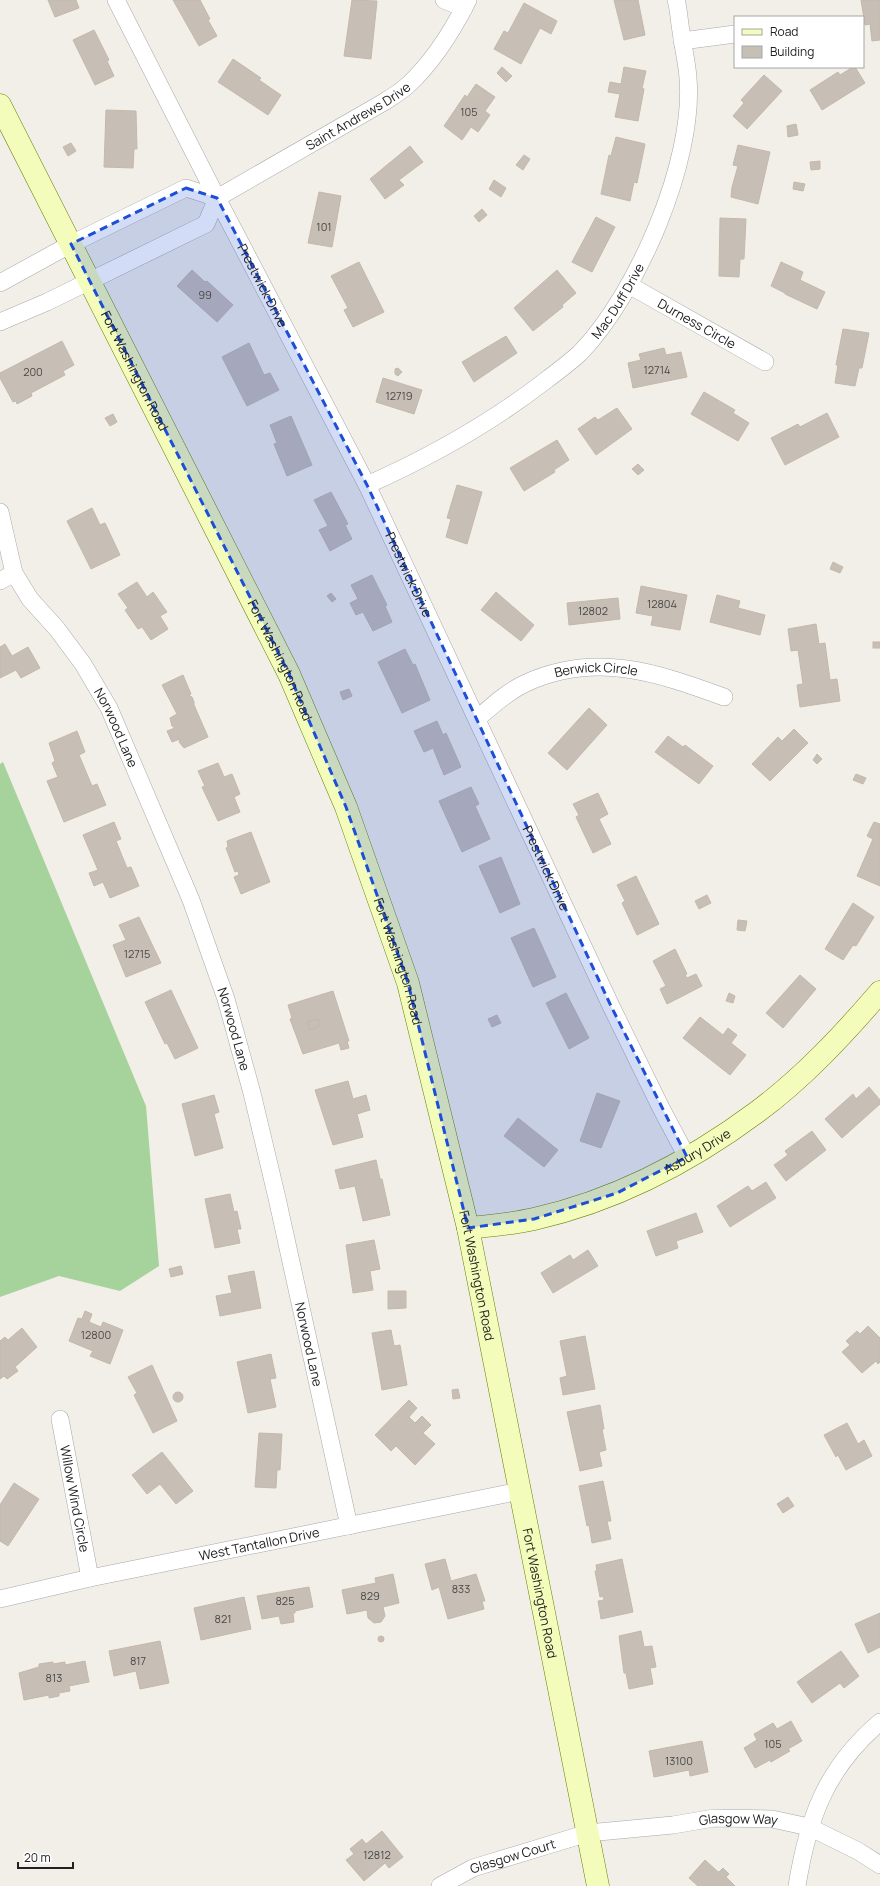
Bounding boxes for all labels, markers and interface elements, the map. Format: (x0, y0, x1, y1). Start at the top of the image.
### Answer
legend (734, 16, 864, 68)
text: Road (770, 23, 798, 40)
text: Building (770, 43, 814, 60)
street label: Saint Andrews Drive (302, 78, 414, 154)
house number: 105 (460, 104, 478, 119)
house number: 101 (316, 219, 332, 234)
street label: Prestwick Drive (233, 241, 292, 331)
street label: Mac Duff Drive (587, 260, 648, 342)
house number: 99 (198, 287, 212, 302)
street label: Durness Circle (654, 294, 740, 353)
street label: Fort Washington Road (97, 308, 173, 434)
house number: 12714 (644, 362, 670, 377)
house number: 200 (23, 364, 43, 379)
house number: 12719 (385, 388, 413, 403)
street label: Prestwick Drive (381, 529, 437, 620)
house number: 12804 (647, 596, 677, 611)
street label: Fort Washington Road (244, 597, 317, 723)
house number: 12802 (578, 603, 608, 618)
street label: Berwick Circle (552, 658, 640, 681)
street label: Norwood Lane (90, 684, 142, 771)
street label: Prestwick Drive (519, 823, 574, 914)
street label: Fort Washington Road (370, 895, 427, 1027)
house number: 12715 (124, 946, 150, 961)
street label: Norwood Lane (214, 985, 255, 1073)
street label: Asbury Drive (660, 1124, 734, 1178)
street label: Fort Washington Road (455, 1209, 499, 1342)
street label: Norwood Lane (291, 1300, 327, 1388)
house number: 12800 (81, 1327, 111, 1342)
street label: Willow Wind Circle (56, 1444, 94, 1554)
street label: West Tantallon Drive (197, 1523, 321, 1565)
street label: Fort Washington Road (519, 1527, 562, 1660)
house number: 833 (452, 1581, 470, 1596)
house number: 829 (360, 1588, 380, 1603)
house number: 825 (275, 1593, 295, 1608)
house number: 821 (215, 1611, 231, 1626)
house number: 817 (130, 1653, 146, 1668)
house number: 813 (46, 1670, 62, 1685)
house number: 105 (764, 1736, 782, 1751)
house number: 13100 (665, 1753, 693, 1768)
street label: Glasgow Way (697, 1809, 780, 1829)
street label: Glasgow Court (468, 1834, 558, 1877)
scale bar (18, 1844, 73, 1870)
house number: 12812 (363, 1847, 391, 1862)
text: 20 m (24, 1849, 51, 1866)

